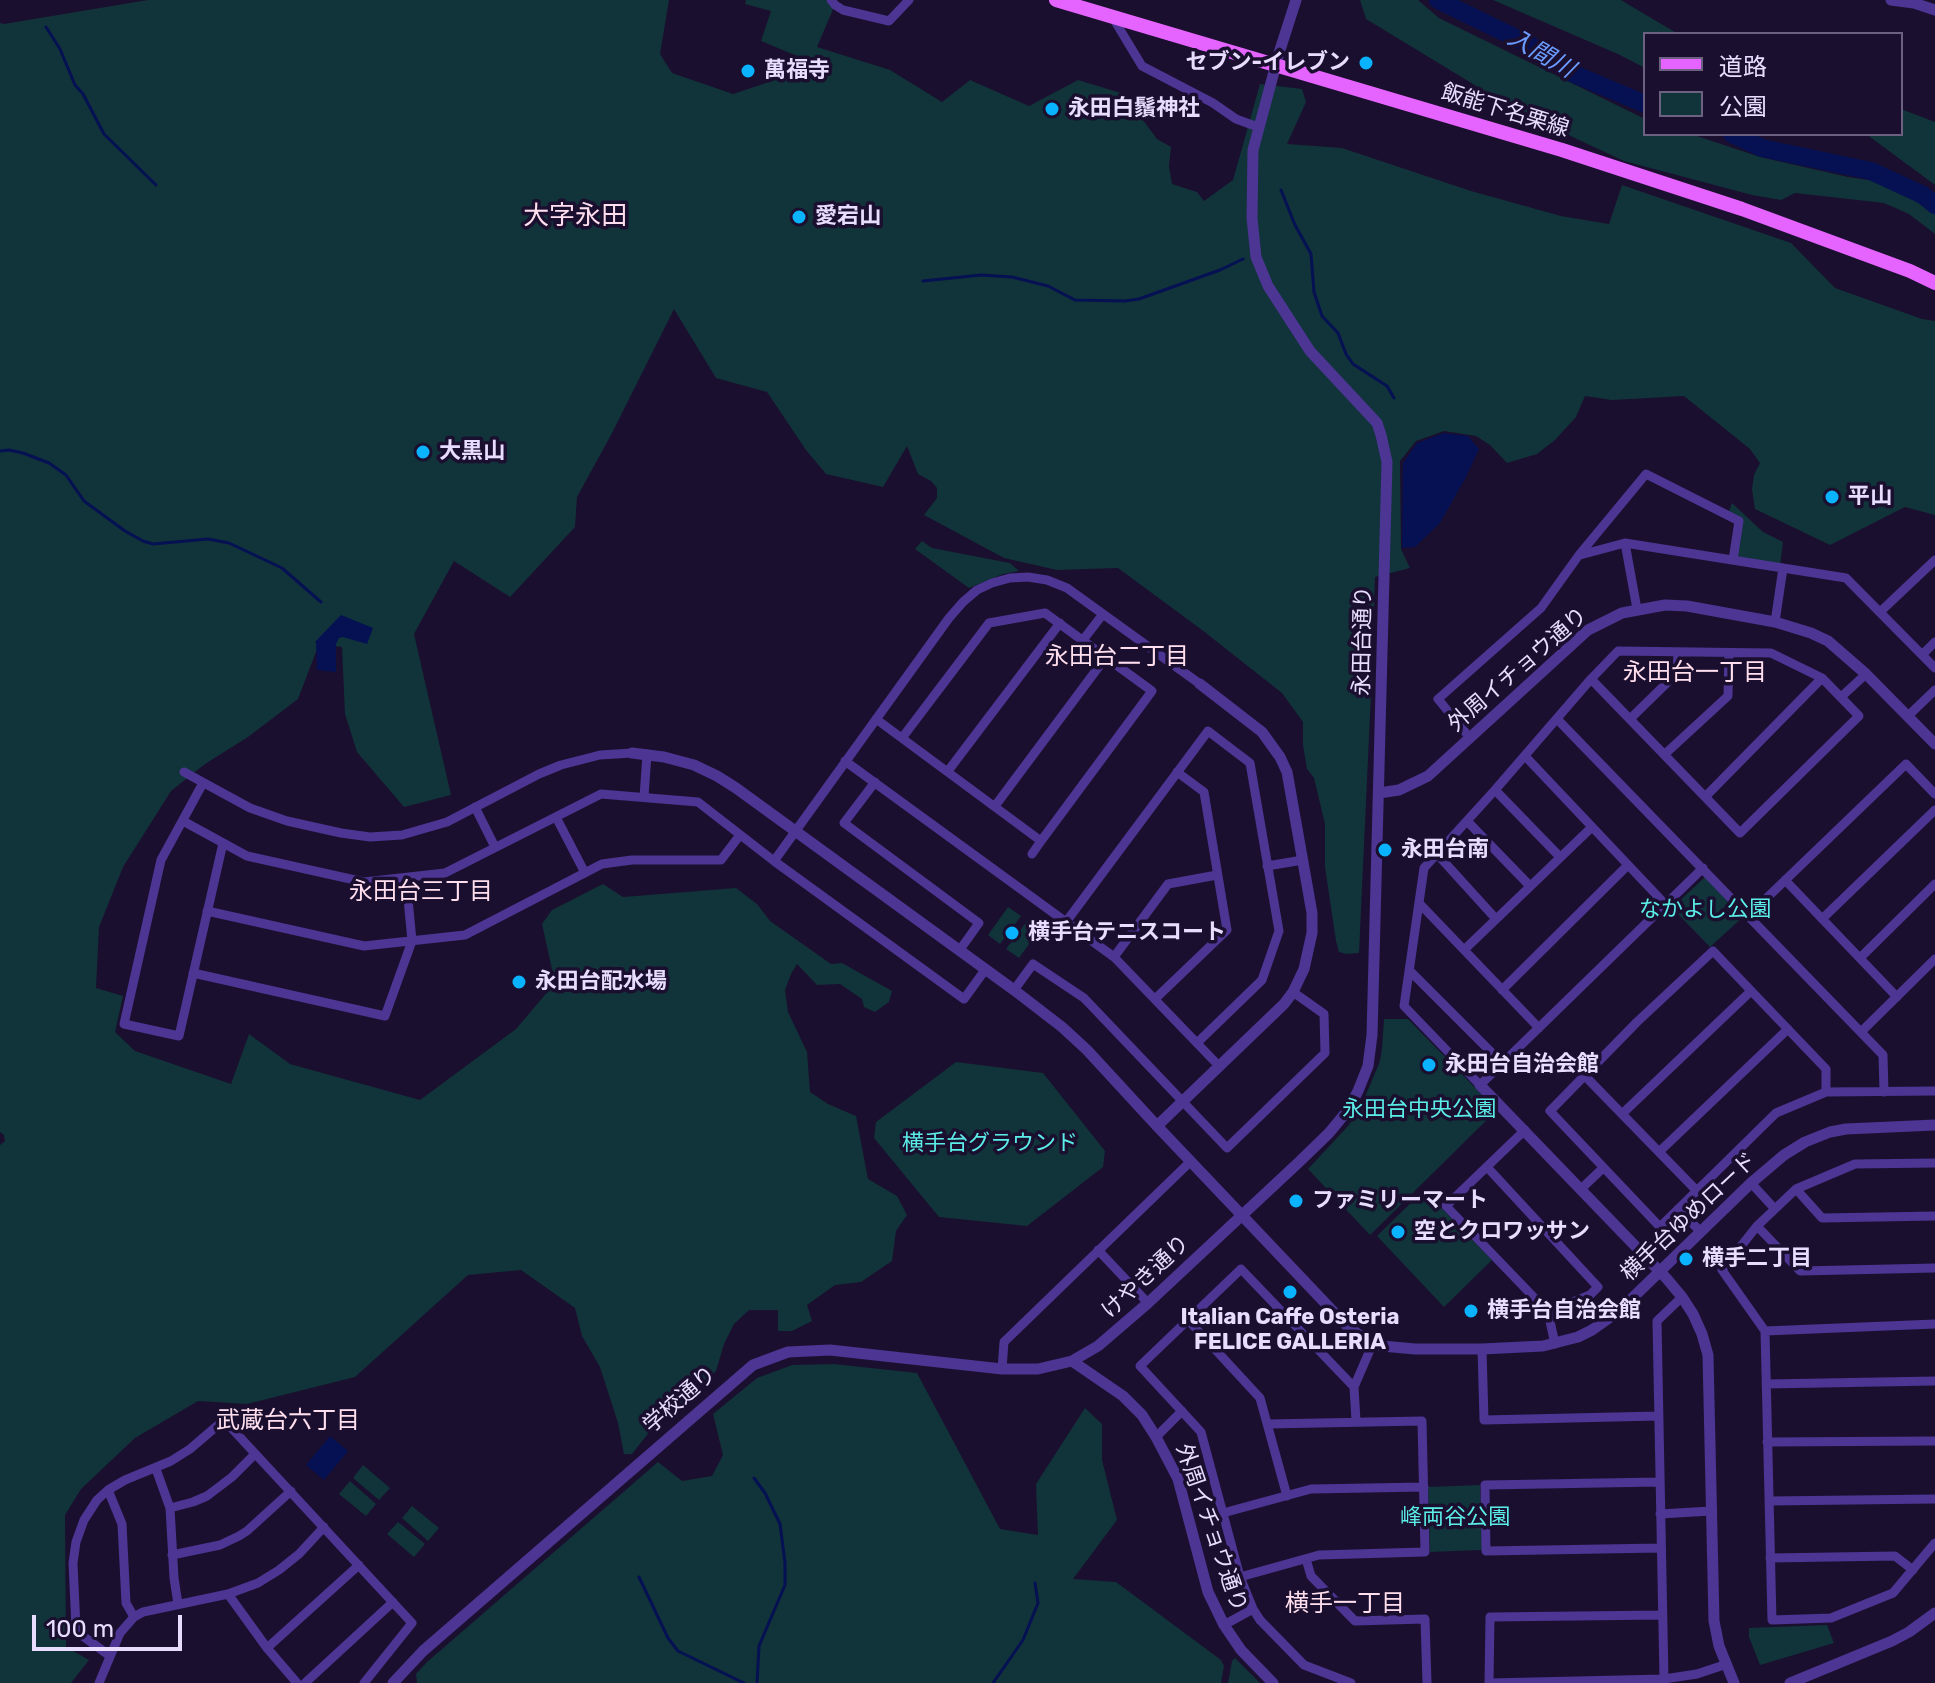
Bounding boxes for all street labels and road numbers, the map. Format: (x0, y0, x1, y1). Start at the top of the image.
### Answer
street label: 飯能下名栗線 (1438, 79, 1572, 143)
street label: 永田台通り (1349, 586, 1377, 696)
street label: 外周イチョウ通り (1443, 602, 1593, 738)
street label: 横手台ゆめロード (1616, 1147, 1762, 1287)
street label: けやき通り (1097, 1230, 1195, 1324)
street label: 学校通り (638, 1361, 722, 1439)
street label: 外周イチョウ通り (1170, 1440, 1252, 1616)

